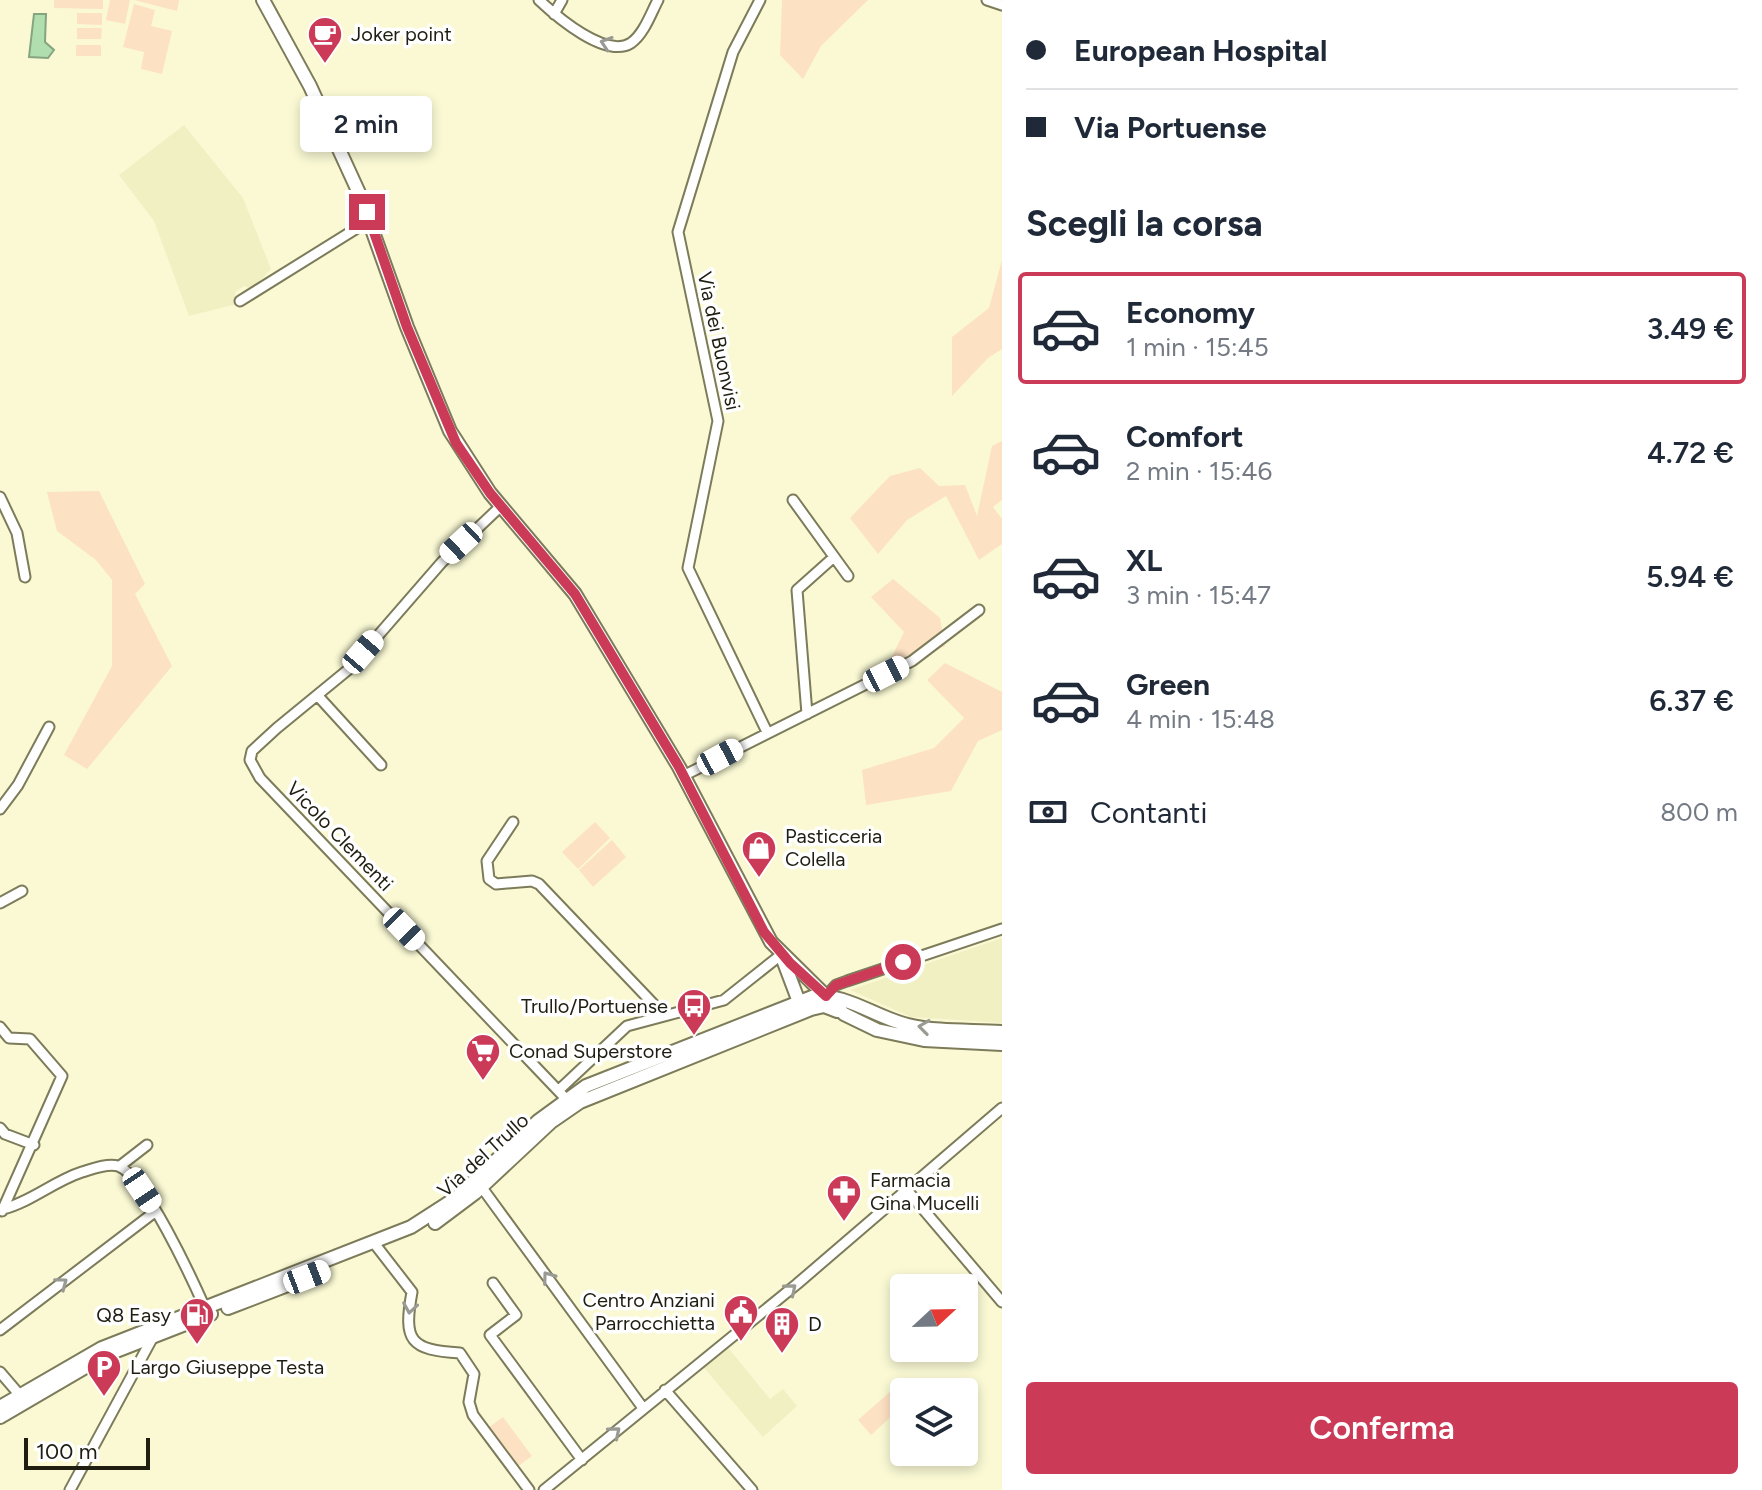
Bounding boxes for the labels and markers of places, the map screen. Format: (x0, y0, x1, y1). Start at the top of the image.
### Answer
cafe icon: Joker point (306, 15, 344, 65)
place label: Joker point (351, 22, 452, 46)
place label: Pasticceria Colella (785, 824, 882, 871)
shop icon: Pasticceria Colella (740, 829, 778, 879)
bus stop icon: Trullo/Portuense (675, 987, 713, 1037)
place label: Trullo/Portuense (521, 994, 668, 1018)
supermarket icon: Conad Superstore (464, 1032, 502, 1082)
place label: Conad Superstore (509, 1039, 672, 1063)
place label: Farmacia Gina Mucelli (870, 1168, 979, 1215)
pharmacy icon: Farmacia Gina Mucelli (825, 1173, 863, 1223)
place label: Centro Anziani Parrocchietta (582, 1288, 715, 1335)
public building icon: Centro Anziani Parrocchietta (722, 1293, 760, 1343)
fuel station icon: Q8 Easy (178, 1296, 216, 1346)
place label: Q8 Easy (96, 1303, 171, 1327)
building icon: D (763, 1305, 801, 1355)
place label: D (808, 1312, 822, 1336)
parking icon: Largo Giuseppe Testa (85, 1348, 123, 1398)
place label: Largo Giuseppe Testa (130, 1355, 324, 1379)

